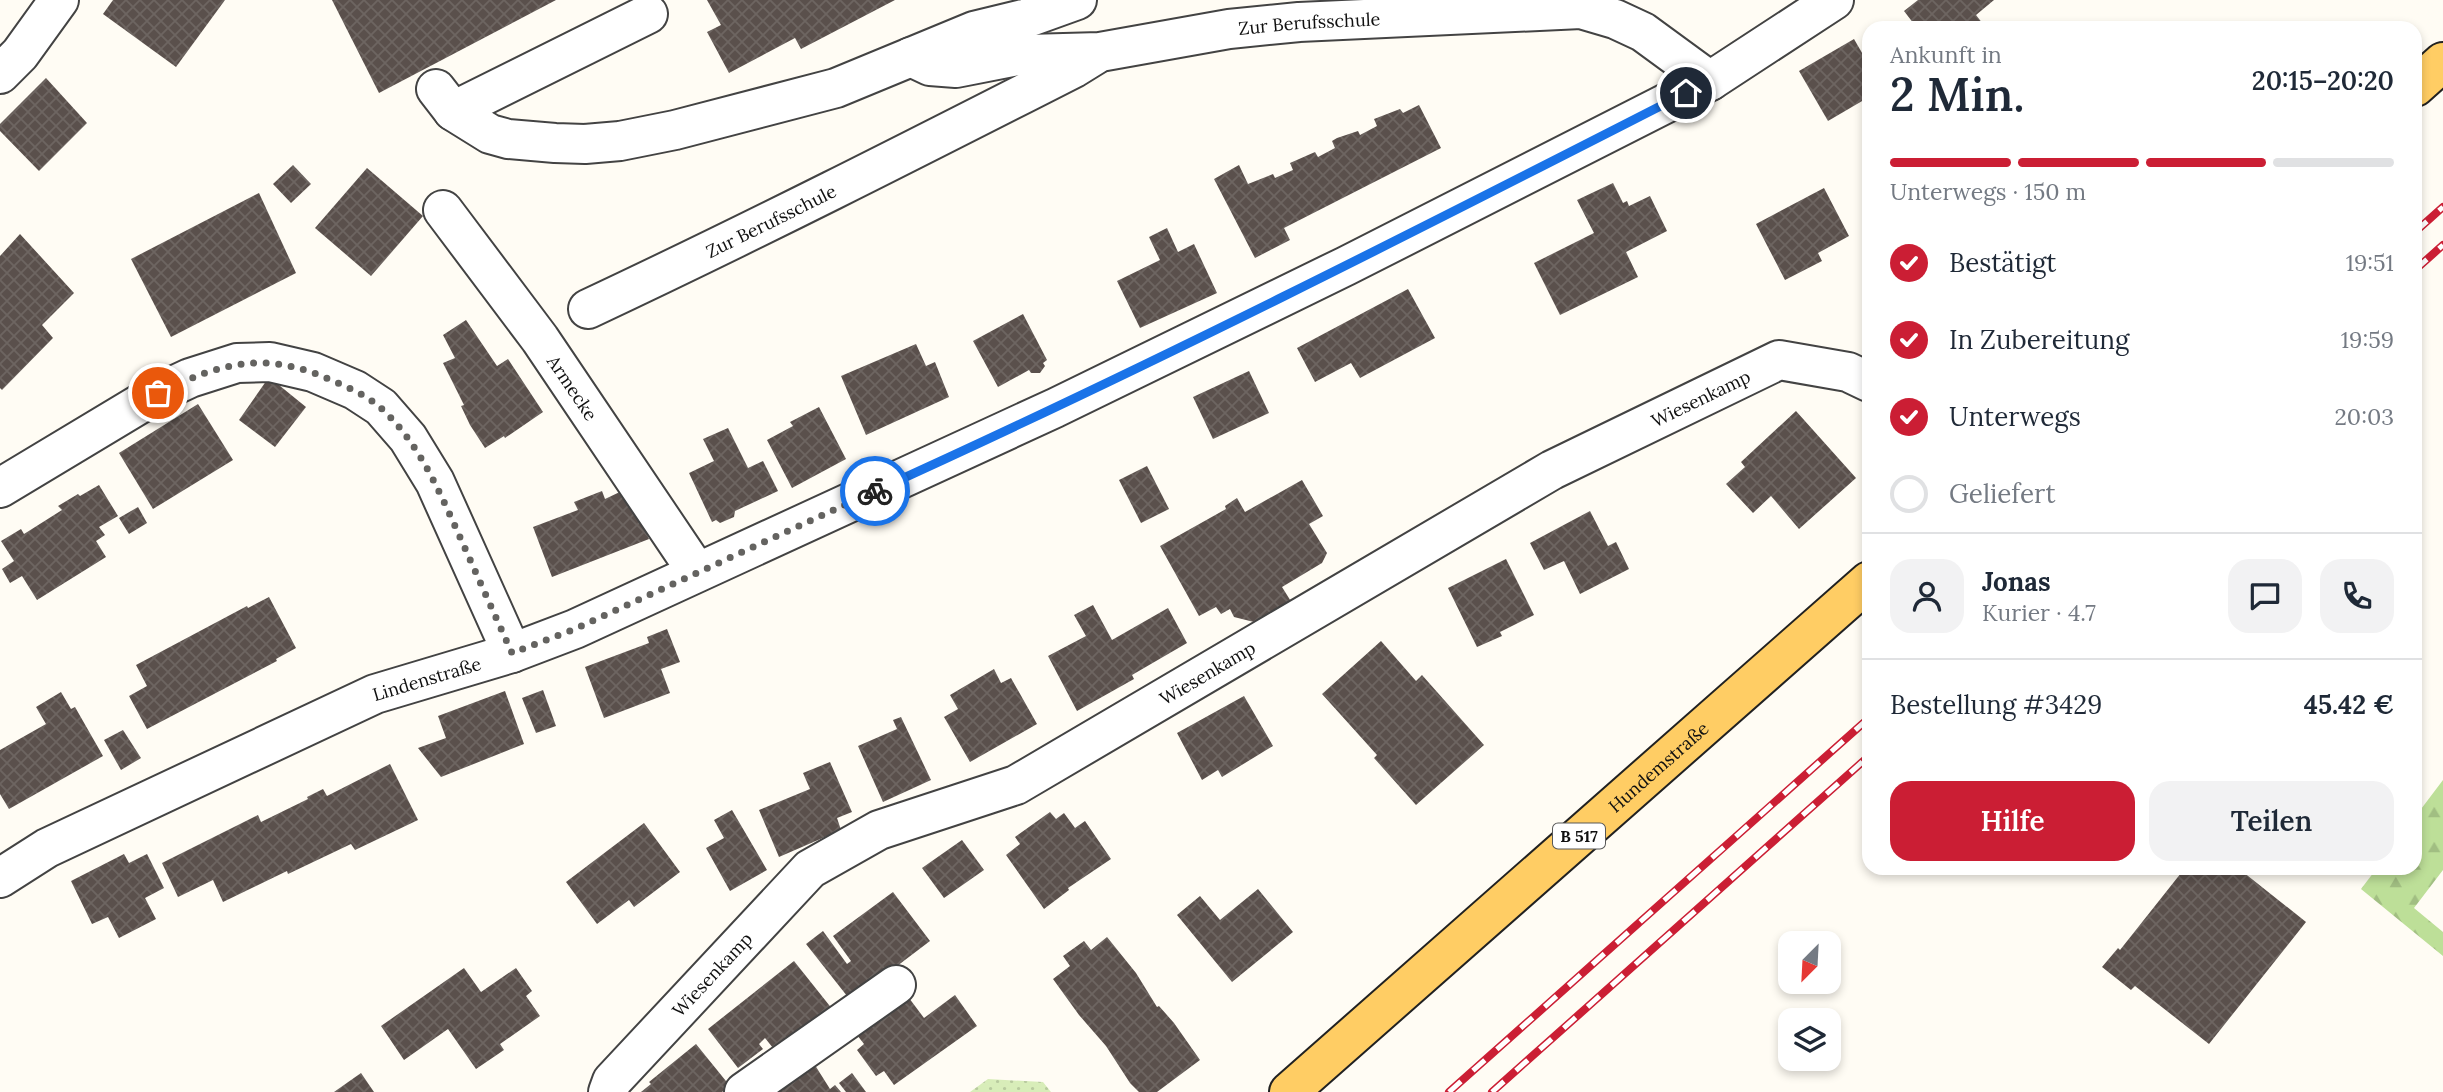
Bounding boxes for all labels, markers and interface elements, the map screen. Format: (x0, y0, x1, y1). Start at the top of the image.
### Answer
street label: Zur Berufsschule (1237, 7, 1381, 40)
text: Ankunft in (1890, 40, 2002, 69)
pin (1656, 63, 1716, 123)
text: 20:15–20:20 (2252, 64, 2394, 97)
text: 2 Min. (1890, 65, 2024, 124)
icon: home (1667, 74, 1705, 112)
text: Unterwegs · 150 m (1890, 177, 2086, 206)
street label: Zur Berufsschule (702, 179, 840, 262)
icon: check (1890, 244, 1928, 282)
text: Bestätigt (1949, 246, 2056, 279)
text: 19:51 (2346, 248, 2394, 277)
icon: check (1890, 321, 1928, 359)
text: In Zubereitung (1949, 323, 2129, 356)
text: 19:59 (2341, 325, 2394, 354)
street label: Armecke (542, 350, 603, 425)
pin (128, 363, 188, 423)
street label: Wiesenkamp (1647, 364, 1754, 432)
icon: bag (139, 374, 177, 412)
icon: check (1890, 398, 1928, 436)
text: Unterwegs (1949, 400, 2081, 433)
text: 20:03 (2335, 402, 2394, 431)
courier (840, 456, 910, 526)
icon: bike (856, 472, 894, 510)
text: Geliefert (1949, 477, 2056, 510)
button: person (1890, 559, 1964, 633)
button: chat (2228, 559, 2302, 633)
button: phone (2320, 559, 2394, 633)
text: Jonas (1982, 565, 2051, 598)
text: Kurier · 4.7 (1982, 598, 2096, 627)
street label: Wiesenkamp (1155, 636, 1259, 710)
street label: Lindenstraße (370, 651, 484, 706)
text: Bestellung #3429 (1890, 688, 2102, 721)
text: 45.42 € (2304, 688, 2394, 721)
street label: Hundemstraße (1603, 716, 1713, 817)
button: Hilfe (1890, 781, 2135, 861)
button: Teilen (2149, 781, 2394, 861)
road number: B 517 (1553, 824, 1605, 848)
street label: Wiesenkamp (667, 927, 757, 1021)
north arrow (1778, 931, 1841, 994)
map controls (1778, 931, 1841, 1071)
button: layers (1778, 1008, 1841, 1071)

